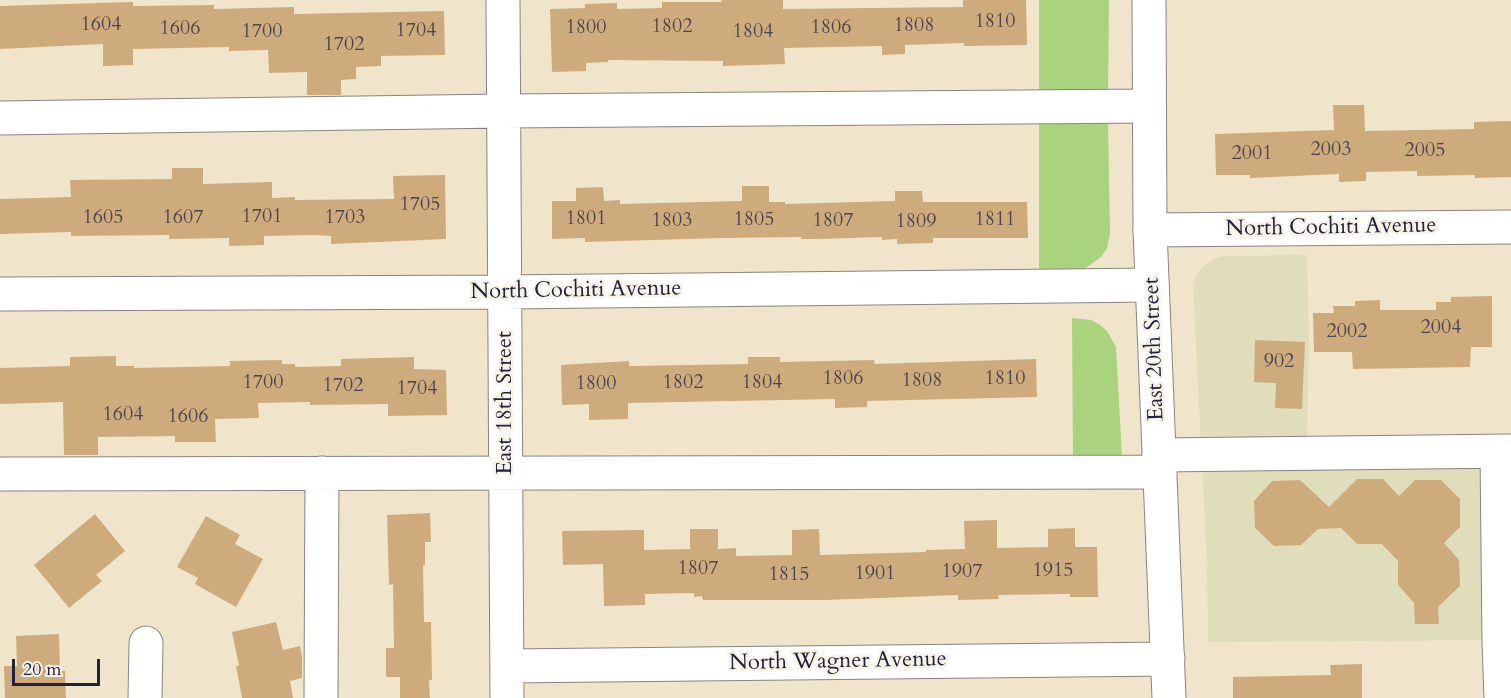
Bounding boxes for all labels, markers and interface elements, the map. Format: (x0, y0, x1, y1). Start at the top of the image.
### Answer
house number: 1810 (975, 10, 1015, 34)
house number: 1604 (81, 13, 121, 37)
house number: 1808 (894, 14, 934, 38)
house number: 1802 (652, 15, 692, 39)
house number: 1800 (566, 16, 606, 40)
house number: 1806 (811, 16, 851, 40)
house number: 1606 (160, 17, 200, 41)
house number: 1704 (396, 19, 436, 43)
house number: 1700 (242, 20, 282, 44)
house number: 1804 (733, 20, 773, 44)
house number: 1702 (324, 33, 364, 57)
house number: 2003 (1311, 138, 1351, 162)
house number: 2005 (1405, 139, 1445, 163)
house number: 2001 (1232, 142, 1272, 166)
house number: 1705 (400, 193, 440, 217)
house number: 1701 (242, 205, 282, 229)
house number: 1605 (83, 206, 123, 230)
house number: 1607 (163, 206, 203, 230)
house number: 1703 (325, 206, 365, 230)
house number: 1801 (566, 207, 606, 231)
house number: 1805 (734, 208, 774, 232)
house number: 1811 (975, 208, 1015, 232)
house number: 1803 (652, 209, 692, 233)
house number: 1807 (813, 209, 853, 233)
house number: 1809 (896, 210, 936, 234)
street label: North Cochiti Avenue (1225, 213, 1437, 243)
street label: North Cochiti Avenue (470, 276, 682, 306)
street label: East 20th Street (1139, 277, 1171, 421)
house number: 2004 (1421, 316, 1461, 340)
house number: 2002 (1327, 320, 1367, 344)
street label: East 18th Street (493, 331, 519, 475)
house number: 902 (1264, 350, 1294, 374)
house number: 1806 (823, 367, 863, 391)
house number: 1810 (985, 367, 1025, 391)
house number: 1808 (902, 369, 942, 393)
house number: 1700 (243, 371, 283, 395)
house number: 1802 (663, 371, 703, 395)
house number: 1804 (742, 371, 782, 395)
house number: 1800 (576, 372, 616, 396)
house number: 1702 (323, 374, 363, 398)
house number: 1704 (397, 377, 437, 401)
house number: 1604 (103, 403, 143, 427)
house number: 1606 (168, 405, 208, 429)
house number: 1807 (678, 557, 718, 581)
house number: 1915 (1033, 559, 1073, 583)
house number: 1907 (942, 560, 982, 584)
house number: 1901 (855, 562, 895, 586)
house number: 1815 (769, 563, 809, 587)
scale bar (15, 647, 104, 685)
street label: North Wagner Avenue (729, 647, 947, 677)
text: 20 m (23, 657, 62, 682)

